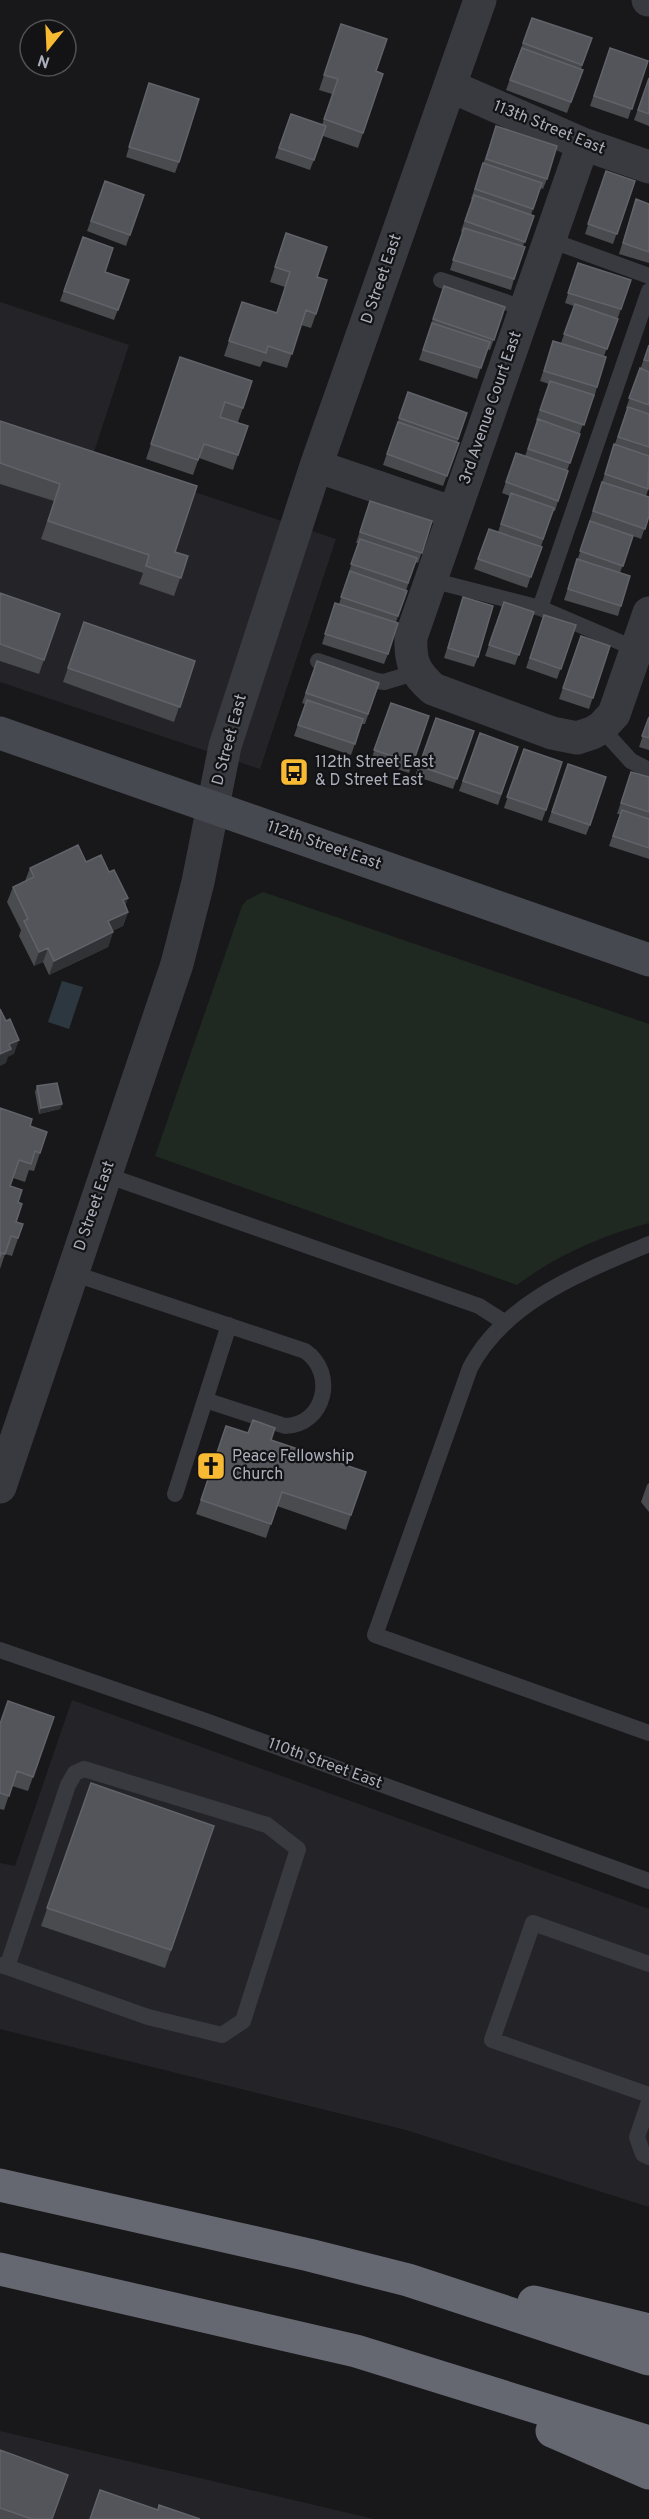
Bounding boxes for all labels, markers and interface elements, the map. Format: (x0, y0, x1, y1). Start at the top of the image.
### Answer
north arrow (18, 18, 78, 78)
text: N (35, 49, 53, 72)
street label: 113th Street East (490, 96, 608, 160)
street label: D Street East (357, 231, 407, 327)
street label: 3rd Avenue Court East (455, 329, 527, 487)
street label: D Street East (208, 692, 252, 788)
place label: 112th Street East & D Street East (315, 753, 434, 791)
bus stop icon: 112th Street East & D Street East (278, 756, 310, 788)
street label: 112th Street East (264, 817, 384, 875)
street label: D Street East (70, 1158, 120, 1254)
place label: Peace Fellowship Church (232, 1447, 354, 1485)
church icon: Peace Fellowship Church (195, 1450, 227, 1482)
street label: 110th Street East (265, 1734, 385, 1794)

